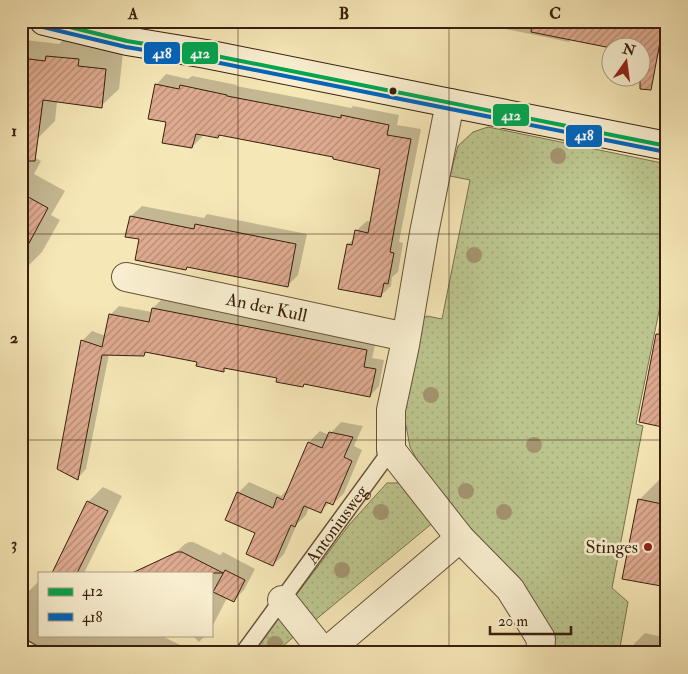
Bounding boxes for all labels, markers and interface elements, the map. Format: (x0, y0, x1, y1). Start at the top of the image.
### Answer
text: A (127, 4, 139, 24)
text: B (339, 4, 349, 24)
text: C (549, 4, 561, 24)
north arrow (600, 38, 650, 88)
text: N (620, 40, 638, 60)
line badge: 418 (143, 41, 181, 65)
line badge: 412 (181, 41, 219, 65)
text: 418 (151, 45, 172, 62)
text: 412 (189, 45, 210, 62)
unlabelled marker (388, 86, 398, 96)
line badge: 412 (492, 103, 530, 127)
text: 412 (500, 107, 521, 124)
text: 1 (11, 121, 17, 141)
line badge: 418 (565, 124, 603, 148)
text: 418 (573, 127, 594, 144)
street label: An der Kull (223, 287, 310, 327)
text: 2 (10, 328, 18, 348)
street label: Antoniusweg (300, 480, 374, 569)
text: 3 (11, 534, 17, 554)
place label: Stinges (586, 536, 638, 559)
marker: Stinges (642, 541, 654, 553)
legend (38, 572, 212, 636)
text: 412 (82, 582, 103, 601)
scale bar (490, 604, 572, 636)
text: 418 (82, 608, 102, 627)
text: 20 m (498, 612, 528, 631)

